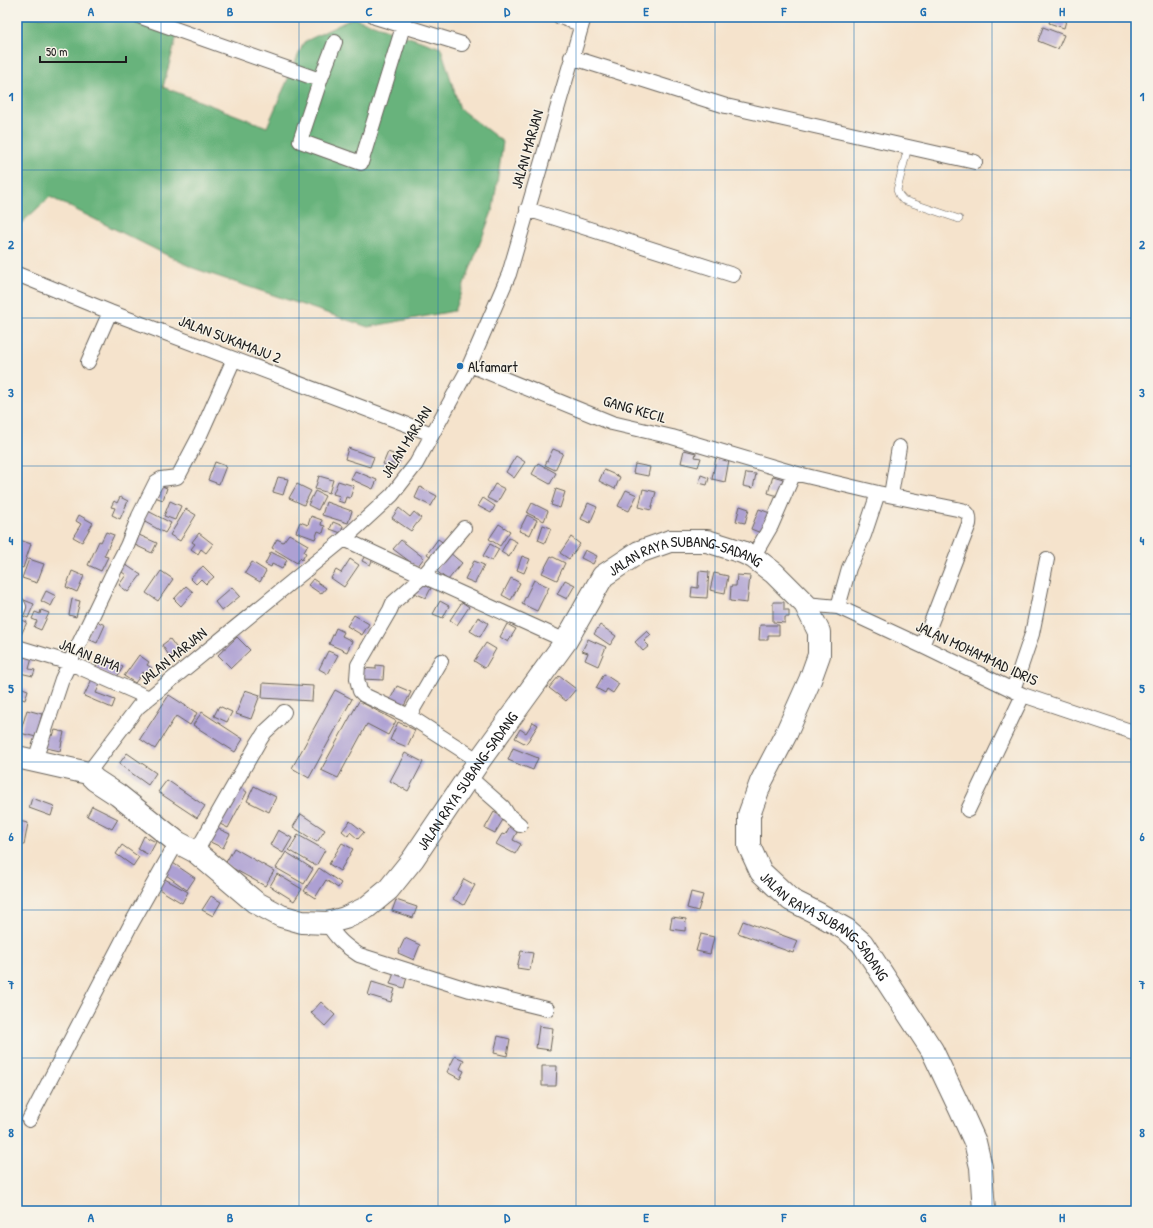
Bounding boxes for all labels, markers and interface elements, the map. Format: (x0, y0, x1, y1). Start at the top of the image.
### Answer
text: A (88, 2, 95, 20)
text: B (227, 2, 234, 20)
text: C (365, 2, 373, 20)
text: D (504, 2, 511, 20)
text: E (643, 2, 649, 20)
text: F (781, 2, 788, 20)
text: G (920, 2, 927, 20)
text: H (1059, 2, 1065, 20)
scale bar (40, 38, 126, 64)
text: 50 m (46, 43, 67, 60)
text: 1 (9, 87, 14, 105)
text: 1 (1140, 87, 1145, 105)
street label: JALAN MARJAN (506, 107, 548, 191)
text: 2 (8, 235, 15, 253)
text: 2 (1139, 235, 1146, 253)
street label: JALAN SUKAMAJU 2 (176, 310, 284, 368)
place label: Alfamart (468, 356, 518, 377)
marker: Alfamart (455, 361, 465, 371)
text: 3 (8, 383, 14, 401)
text: 3 (1139, 383, 1145, 401)
street label: GANG KECIL (601, 390, 670, 428)
street label: JALAN MARJAN (376, 402, 436, 482)
text: 4 (9, 531, 14, 549)
text: JALAN RAYA SUBANG-SADANG (604, 531, 768, 580)
text: 4 (1140, 531, 1145, 549)
street label: JALAN RAYA SUBANG-SADANG (603, 559, 767, 585)
street label: JALAN MOHAMMAD IDRIS (913, 616, 1042, 691)
street label: JALAN MARJAN (135, 622, 211, 690)
street label: JALAN BIMA (56, 633, 124, 677)
text: 5 (8, 679, 14, 697)
text: 5 (1139, 679, 1145, 697)
street label: JALAN RAYA SUBANG-SADANG (412, 707, 523, 854)
text: 6 (8, 827, 14, 845)
text: 6 (1139, 827, 1145, 845)
street label: JALAN RAYA SUBANG-SADANG (756, 866, 894, 985)
text: 7 (7, 975, 15, 993)
text: 7 (1138, 975, 1146, 993)
text: 8 (8, 1123, 14, 1141)
text: 8 (1139, 1123, 1145, 1141)
text: A (88, 1208, 95, 1226)
text: B (227, 1208, 234, 1226)
text: C (365, 1208, 373, 1226)
text: D (504, 1208, 511, 1226)
text: E (643, 1208, 649, 1226)
text: F (781, 1208, 788, 1226)
text: G (920, 1208, 927, 1226)
text: H (1059, 1208, 1065, 1226)

